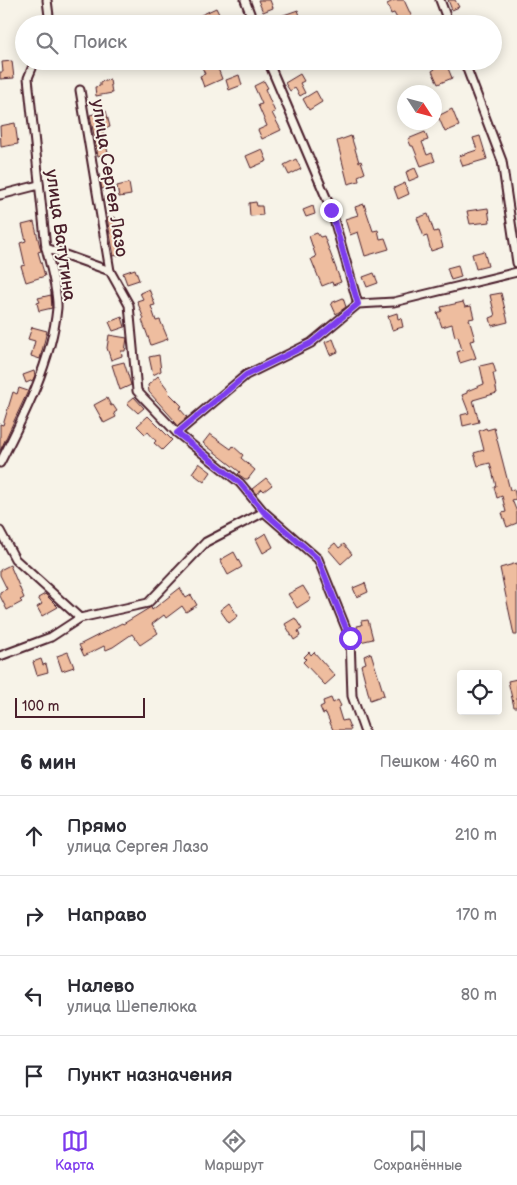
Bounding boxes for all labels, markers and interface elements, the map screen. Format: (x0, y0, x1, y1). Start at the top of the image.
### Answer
search box (15, 15, 502, 70)
icon: search (33, 29, 61, 57)
text: Поиск (73, 31, 127, 54)
north arrow (397, 85, 442, 130)
street label: улица Сергея Лазо (87, 98, 132, 258)
street label: улица Ватутина (41, 168, 80, 303)
route end (320, 199, 343, 222)
route start (339, 627, 362, 650)
map controls (457, 670, 502, 715)
button: locate (457, 670, 502, 715)
scale bar (15, 695, 145, 718)
text: 100 m (22, 698, 59, 715)
text: 6 мин (20, 750, 76, 775)
text: Пешком · 460 m (380, 753, 497, 772)
text: Прямо (67, 815, 127, 838)
icon: ahead (20, 822, 48, 850)
text: 210 m (455, 826, 497, 845)
text: улица Сергея Лазо (67, 838, 208, 857)
icon: right (20, 902, 48, 930)
text: Направо (67, 904, 147, 927)
text: 170 m (456, 906, 497, 925)
text: Налево (67, 975, 134, 998)
icon: left (20, 982, 48, 1010)
text: 80 m (461, 986, 497, 1005)
text: улица Шепелюка (67, 998, 197, 1017)
icon: arrive (20, 1062, 48, 1090)
text: Пункт назначения (67, 1064, 232, 1087)
tab: Карта (55, 1127, 94, 1174)
tab: Маршрут (204, 1127, 264, 1174)
tab: Сохранённые (374, 1127, 462, 1174)

